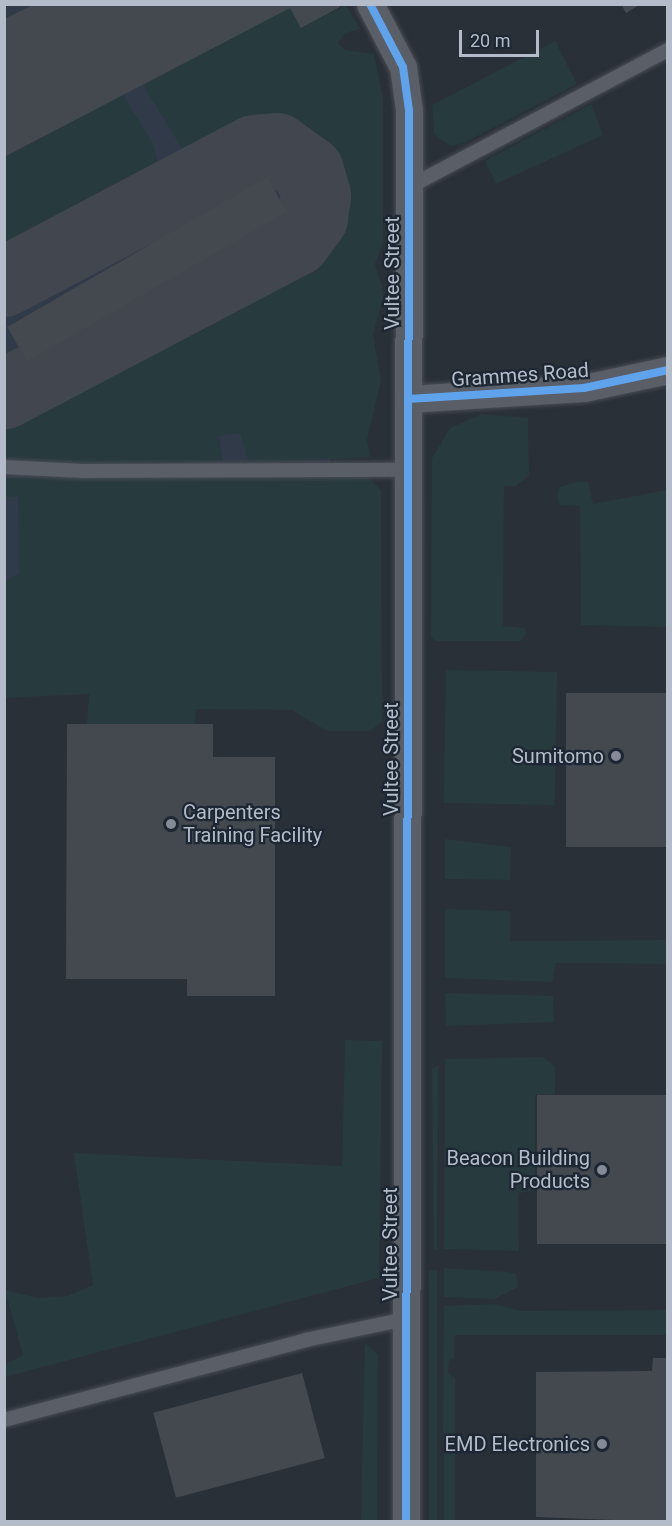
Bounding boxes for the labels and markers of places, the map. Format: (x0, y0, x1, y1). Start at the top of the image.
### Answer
place label: Sumitomo (512, 744, 604, 768)
marker: Sumitomo (609, 749, 623, 763)
place label: Carpenters Training Facility (183, 801, 322, 848)
marker: Carpenters Training Facility (164, 817, 178, 831)
place label: Beacon Building Products (447, 1146, 590, 1193)
marker: Beacon Building Products (595, 1163, 609, 1177)
place label: EMD Electronics (445, 1432, 590, 1456)
marker: EMD Electronics (595, 1437, 609, 1451)

